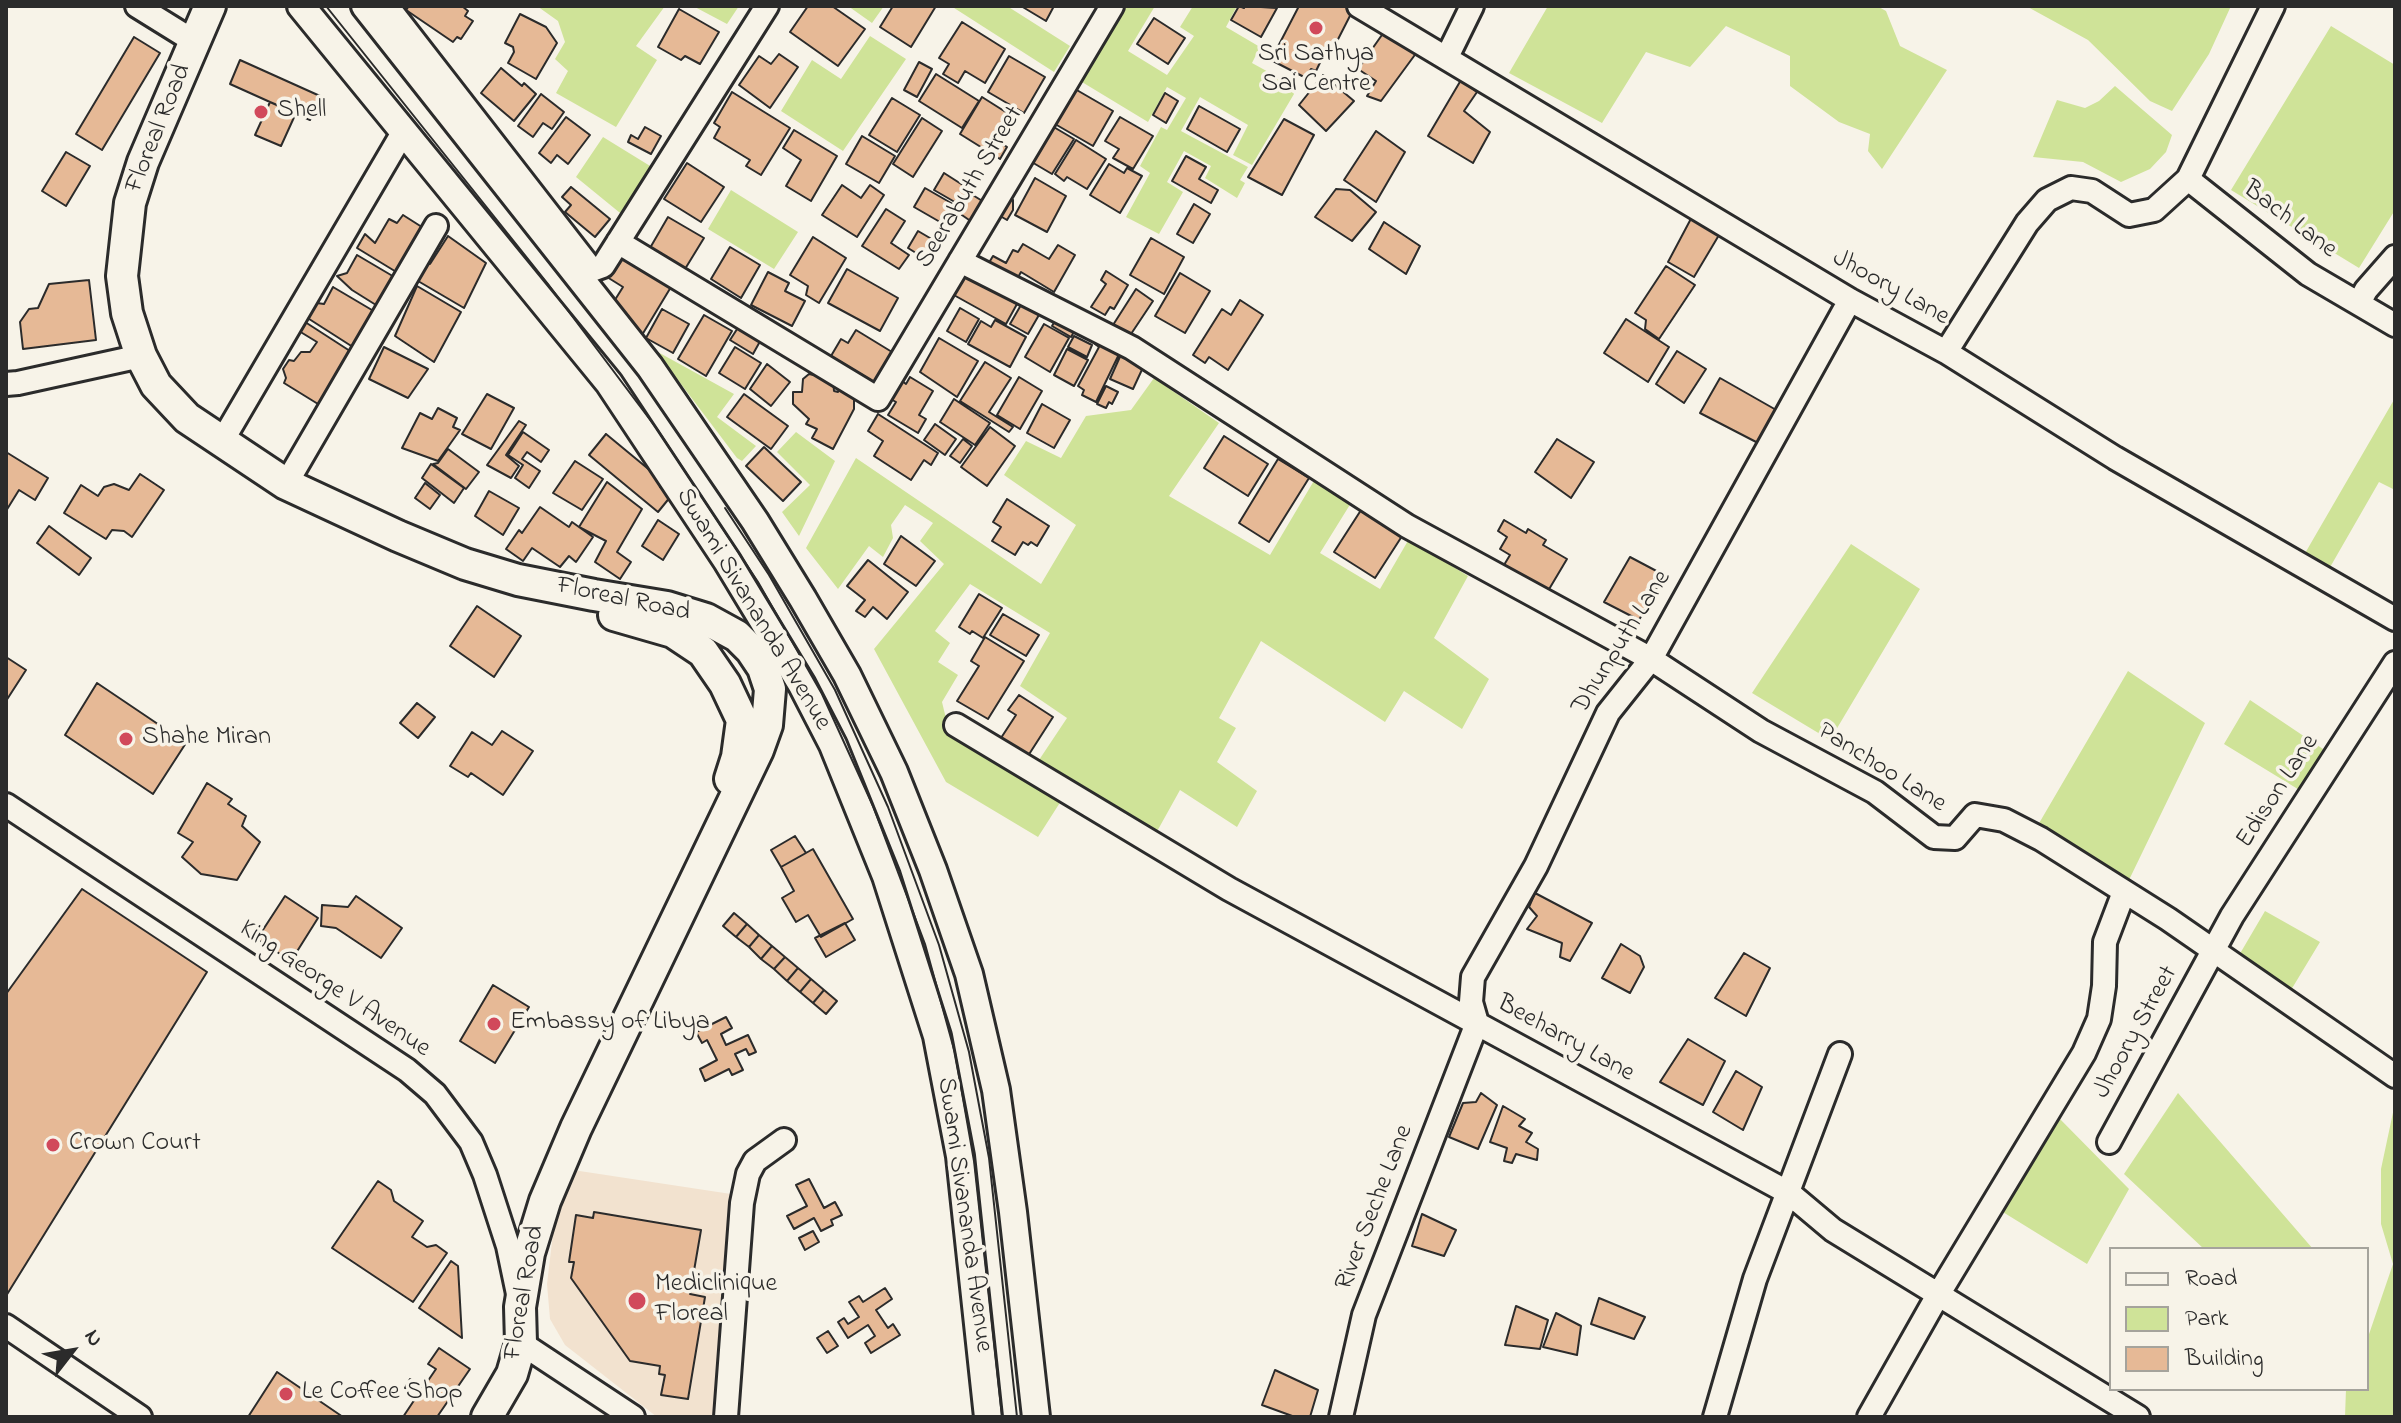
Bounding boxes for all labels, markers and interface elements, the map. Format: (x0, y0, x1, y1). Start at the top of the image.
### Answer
marker: Sri Sathya Sai Centre (1307, 19, 1325, 37)
place label: Sri Sathya Sai Centre (1258, 40, 1374, 102)
street label: Floreal Road (120, 60, 200, 198)
place label: Shell (277, 96, 326, 128)
street label: Seerabuth Street (910, 101, 1032, 275)
marker: Shell (252, 103, 270, 121)
street label: Bach Lane (2236, 175, 2342, 267)
street label: Jhoory Lane (1826, 244, 1954, 334)
street label: Swami Sivananda Avenue (667, 483, 837, 737)
street label: Dhunputh Lane (1566, 565, 1680, 721)
street label: Floreal Road (553, 572, 693, 630)
street label: Panchoo Lane (1811, 717, 1951, 821)
place label: Shahe Miran (142, 723, 271, 755)
street label: Edison Lane (2231, 729, 2327, 855)
marker: Shahe Miran (117, 730, 135, 748)
street label: King George V Avenue (232, 914, 436, 1066)
street label: Jhoory Street (2088, 961, 2186, 1105)
street label: Beeharry Lane (1491, 989, 1639, 1091)
place label: Embassy of Libya (510, 1008, 710, 1040)
marker: Embassy of Libya (485, 1015, 503, 1033)
street label: Swami Sivananda Avenue (928, 1076, 998, 1354)
street label: River Seche Lane (1330, 1121, 1422, 1295)
place label: Crown Court (69, 1129, 201, 1161)
marker: Crown Court (44, 1136, 62, 1154)
street label: Floreal Road (499, 1223, 553, 1363)
legend (2109, 1247, 2369, 1391)
text: Road (2185, 1262, 2237, 1297)
place label: Mediclinique Floreal (655, 1270, 777, 1332)
marker: Mediclinique Floreal (626, 1290, 648, 1312)
text: Park (2185, 1302, 2228, 1337)
north arrow (32, 1311, 112, 1391)
text: N (75, 1324, 110, 1353)
text: Building (2185, 1342, 2264, 1377)
place label: Le Coffee Shop (302, 1378, 463, 1410)
marker: Le Coffee Shop (277, 1385, 295, 1403)

